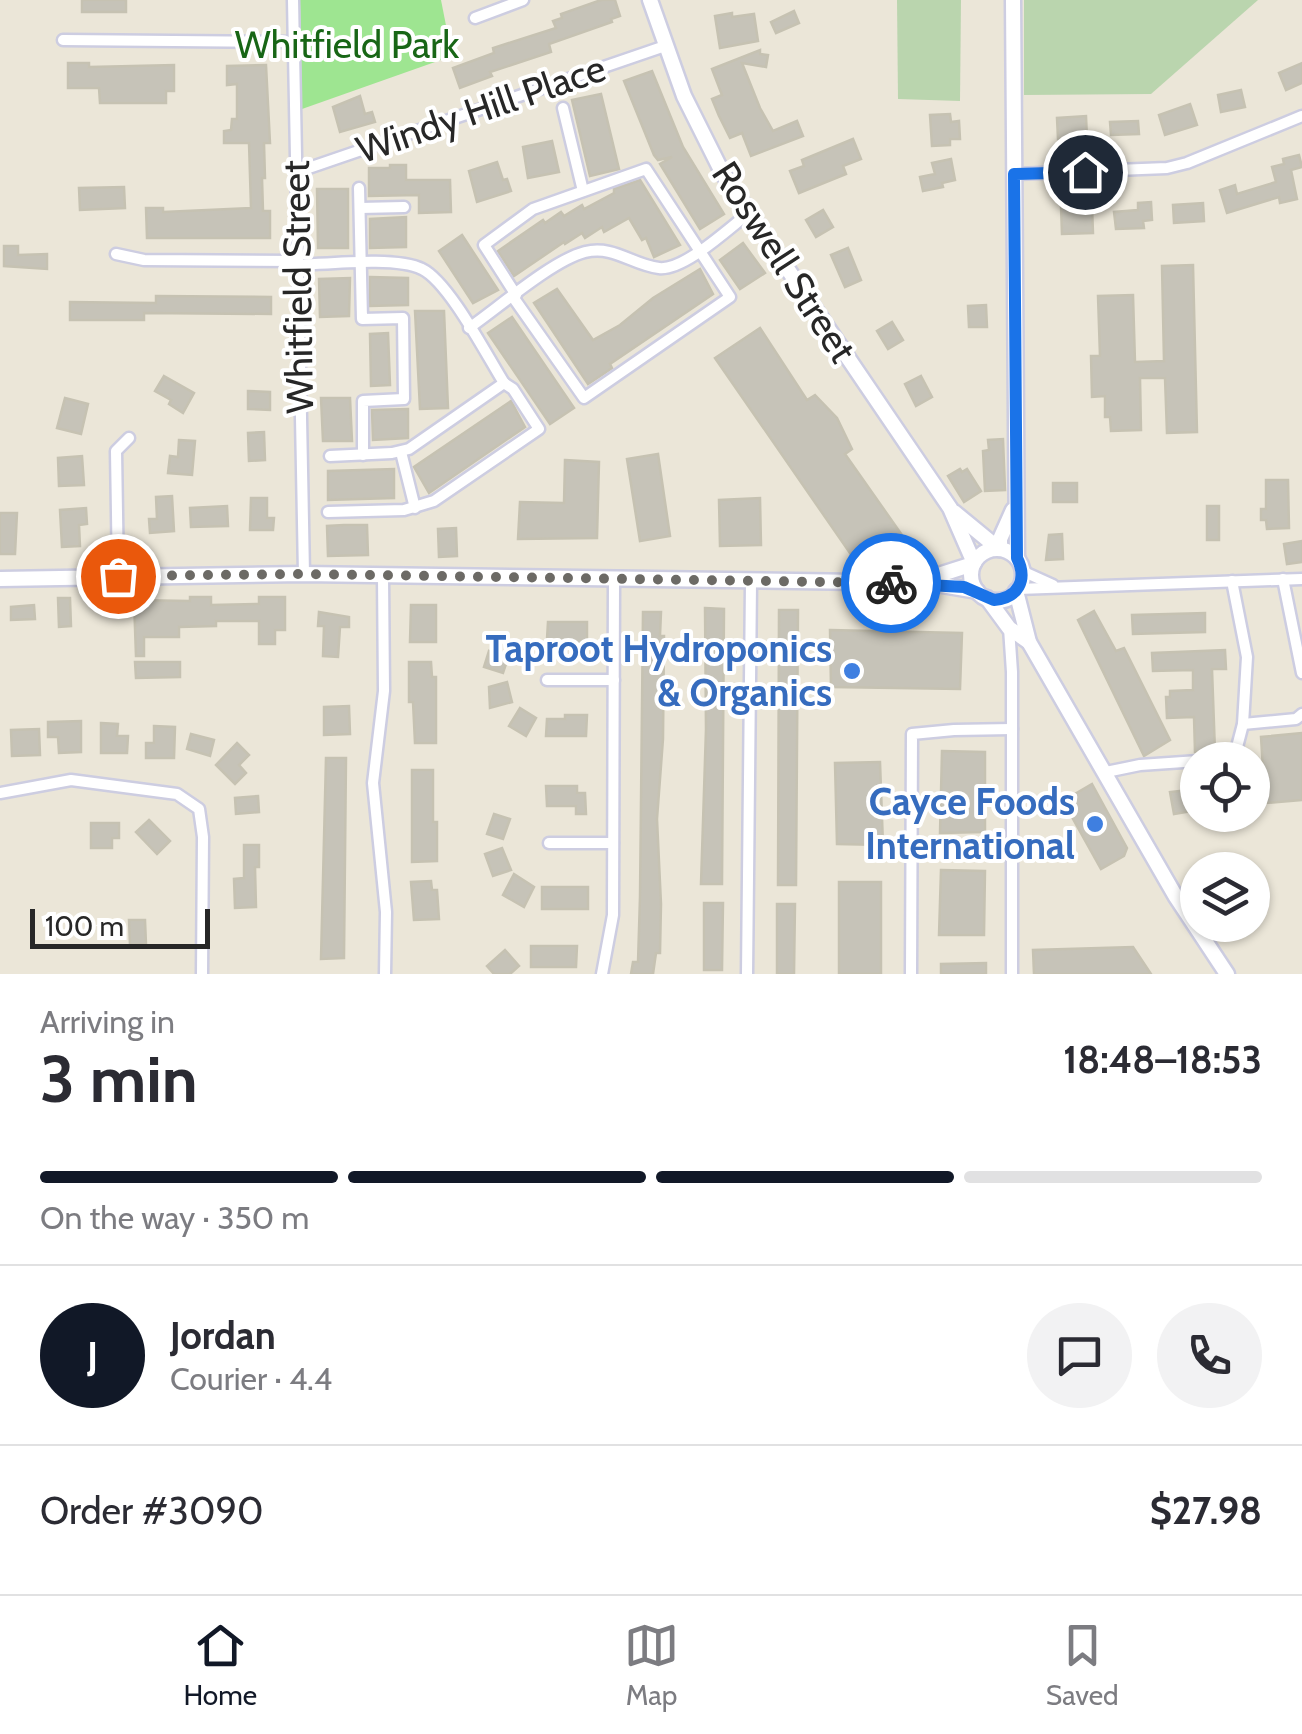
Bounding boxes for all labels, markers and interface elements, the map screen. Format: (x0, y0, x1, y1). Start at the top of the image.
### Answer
park label: Whitfield Park (235, 21, 459, 68)
street label: Windy Hill Place (350, 44, 611, 173)
pin (1043, 130, 1128, 215)
icon: home (1058, 145, 1113, 200)
street label: Roswell Street (702, 153, 867, 371)
street label: Whitfield Street (272, 160, 323, 414)
courier (841, 533, 941, 633)
pin (76, 534, 161, 619)
icon: bag (91, 549, 146, 604)
icon: bike (864, 556, 919, 611)
place label: Taproot Hydroponics & Organics (486, 625, 832, 716)
marker: Taproot Hydroponics & Organics (841, 660, 863, 682)
map controls (1180, 742, 1270, 942)
button: locate (1180, 742, 1270, 832)
place label: Cayce Foods International (865, 778, 1075, 869)
marker: Cayce Foods International (1084, 813, 1106, 835)
button: layers (1180, 852, 1270, 942)
scale bar (30, 904, 210, 948)
text: 100 m (45, 909, 124, 943)
text: Arriving in (40, 1002, 175, 1041)
text: 18:48–18:53 (1063, 1036, 1262, 1083)
text: 3 min (40, 1039, 198, 1118)
text: On the way · 350 m (40, 1198, 309, 1237)
button: chat (1027, 1303, 1132, 1408)
button: phone (1157, 1303, 1262, 1408)
text: Jordan (170, 1312, 276, 1359)
text: J (87, 1332, 98, 1379)
text: Courier · 4.4 (170, 1359, 332, 1398)
text: Order #3090 (40, 1487, 264, 1534)
text: $27.98 (1150, 1487, 1262, 1534)
tab: Home (183, 1618, 257, 1712)
tab: Map (624, 1618, 679, 1712)
tab: Saved (1046, 1618, 1119, 1712)

